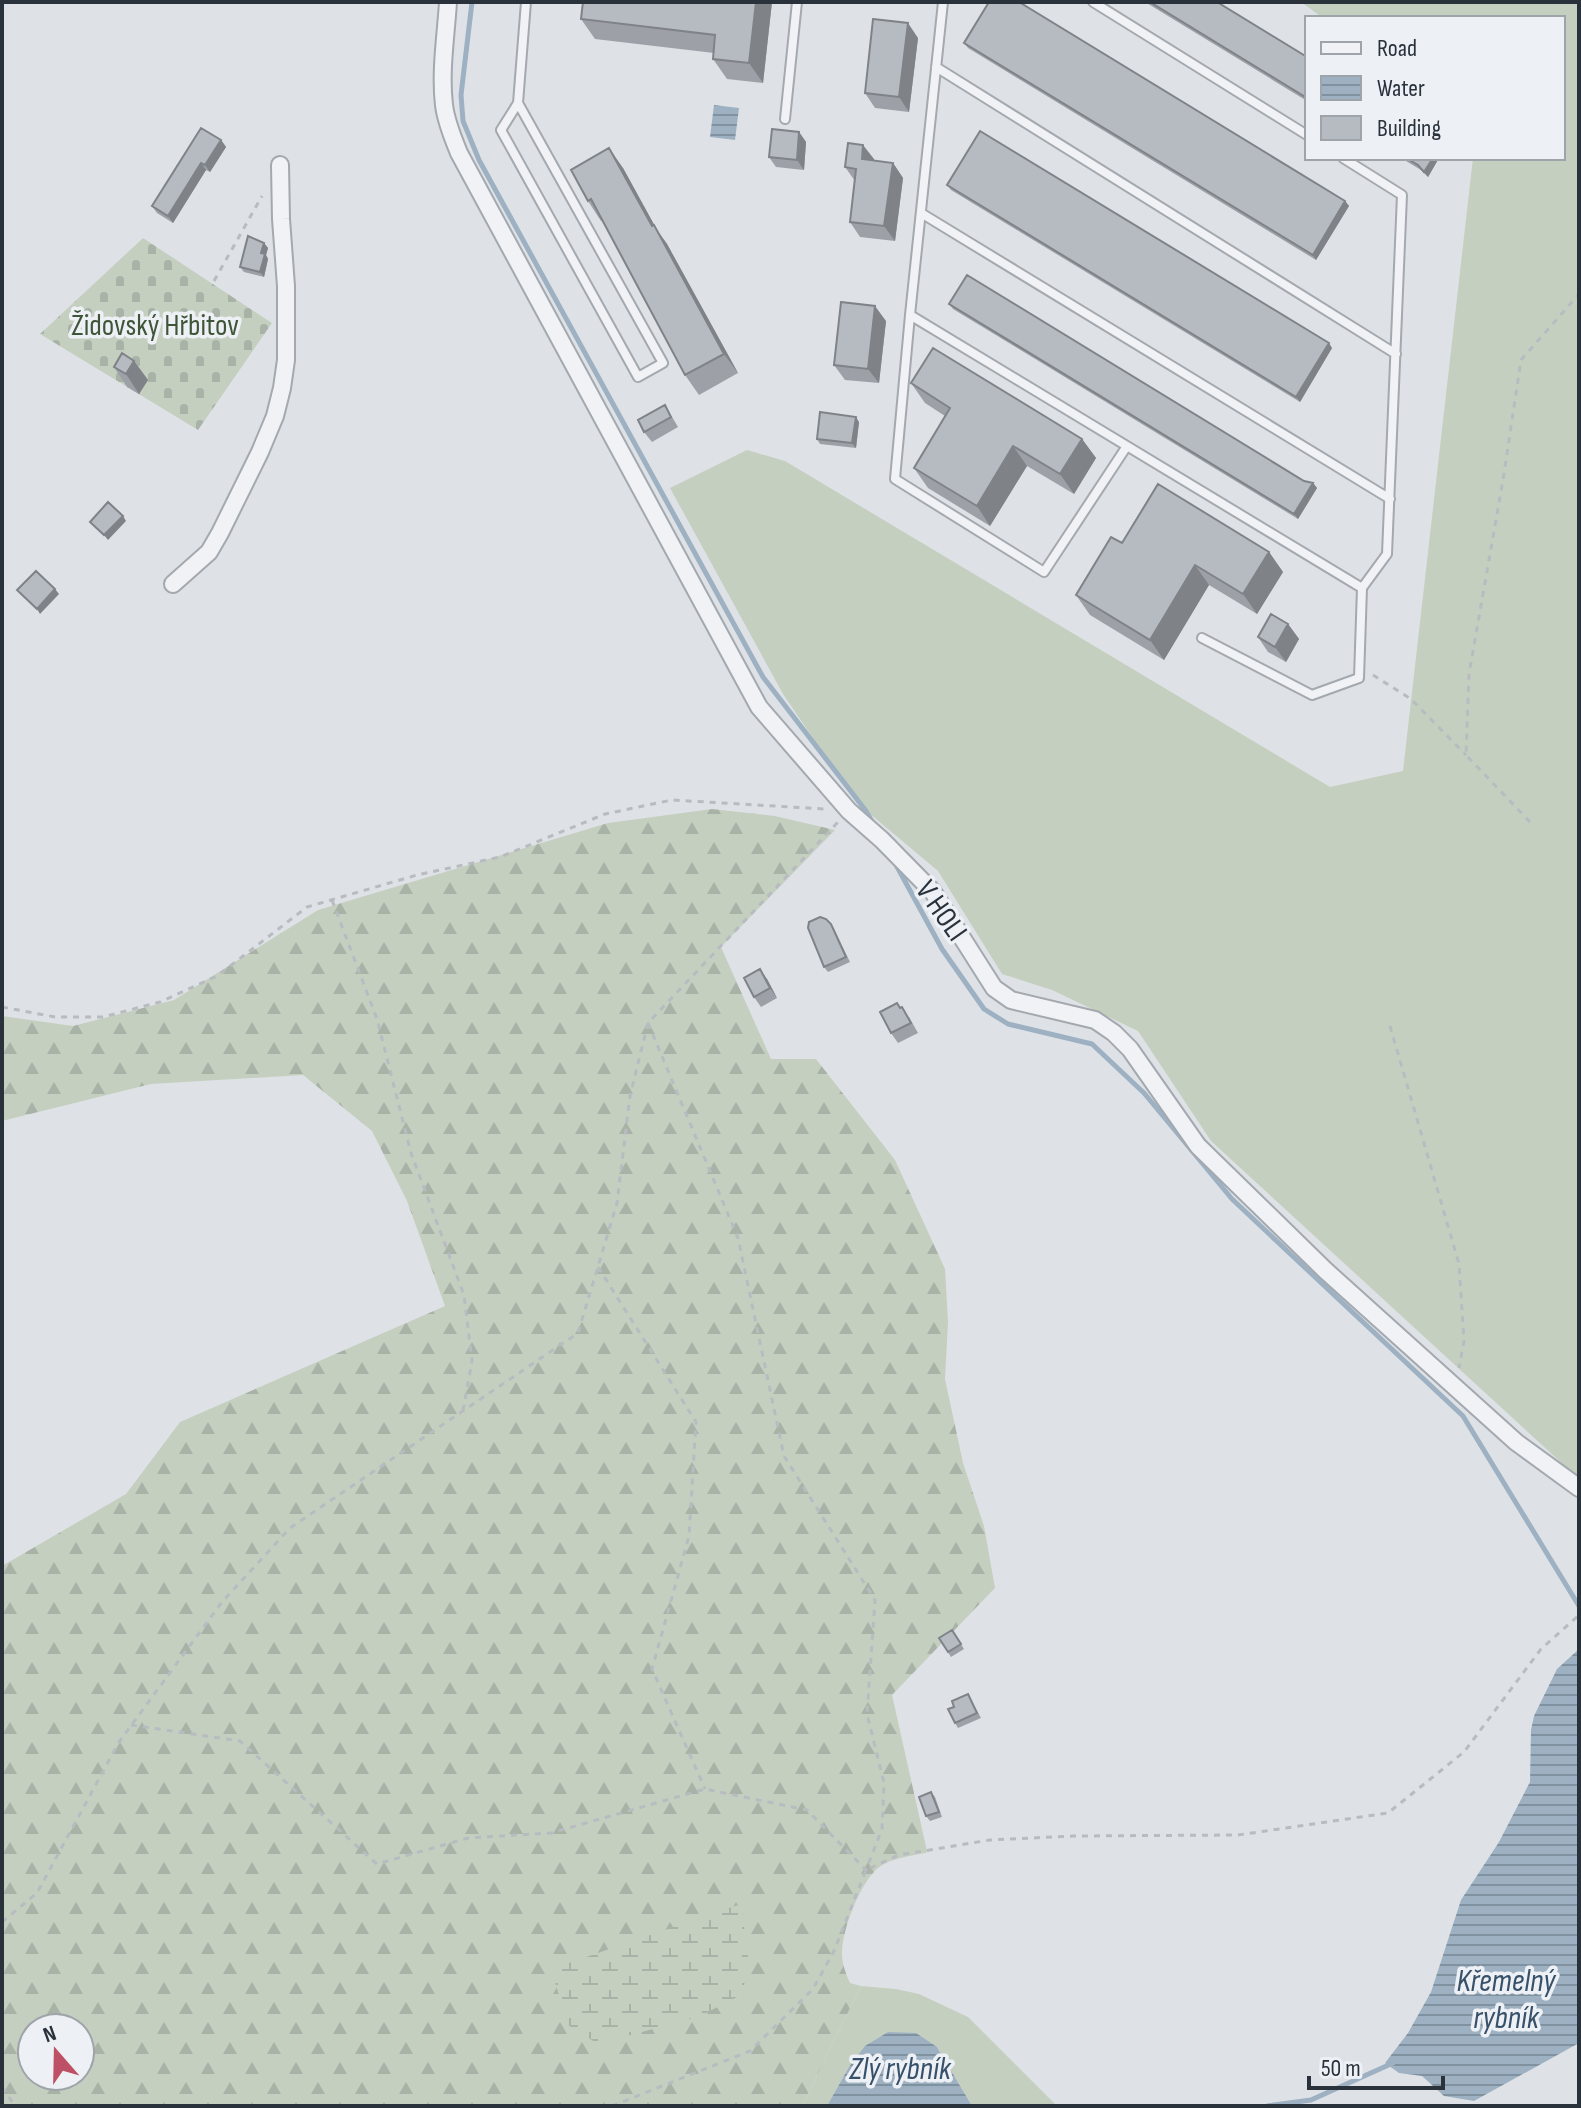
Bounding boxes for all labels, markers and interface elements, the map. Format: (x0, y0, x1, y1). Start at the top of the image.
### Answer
legend (1305, 16, 1565, 160)
text: Road (1377, 34, 1417, 63)
text: Water (1377, 74, 1425, 103)
text: Building (1377, 114, 1441, 143)
park label: Židovský Hřbitov (71, 308, 239, 344)
street label: V HOLI (907, 874, 975, 948)
water label: Křemelný rybník (1457, 1962, 1556, 2038)
north arrow (16, 2012, 96, 2092)
text: N (40, 2020, 60, 2049)
scale bar (1309, 2040, 1443, 2090)
water label: Zlý rybník (848, 2050, 952, 2089)
text: 50 m (1321, 2054, 1361, 2083)

